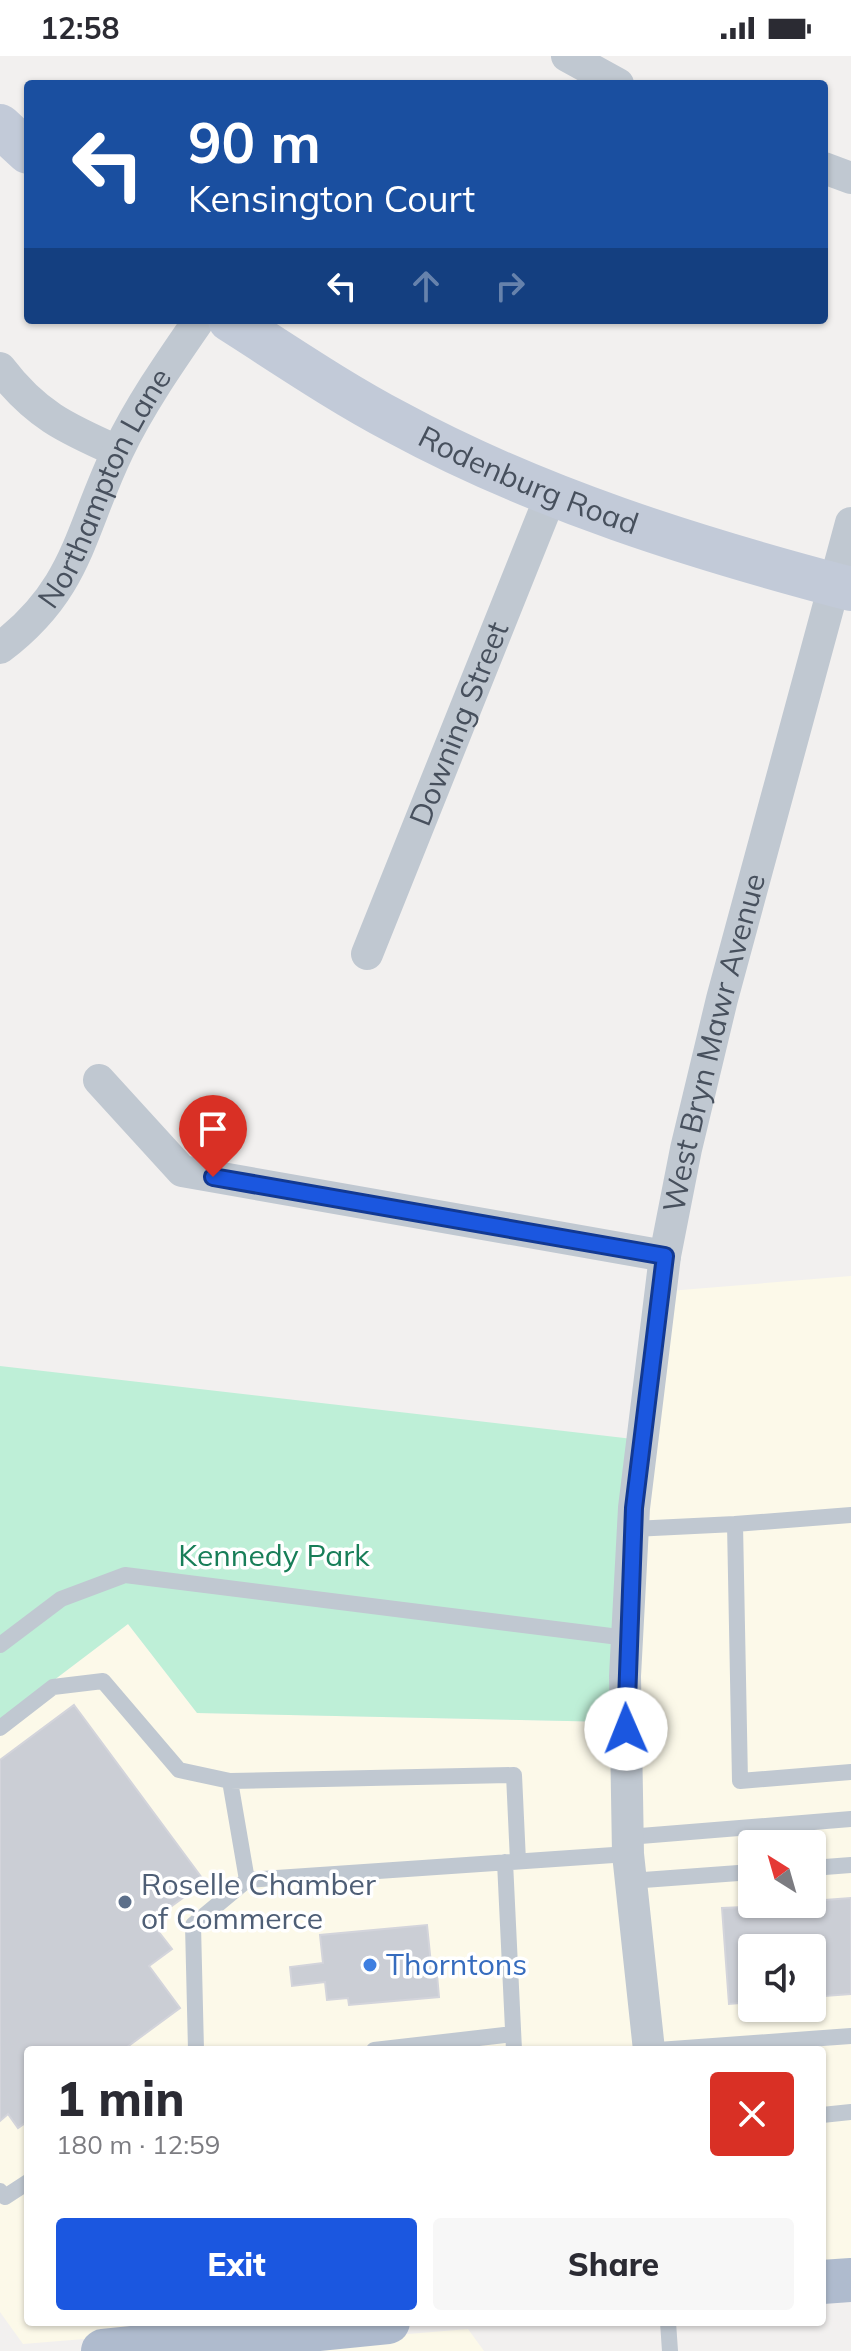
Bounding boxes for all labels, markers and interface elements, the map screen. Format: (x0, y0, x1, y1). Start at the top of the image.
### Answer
text: 12:58 (40, 9, 119, 47)
text: 90 m (188, 107, 321, 177)
icon: left (56, 112, 160, 216)
text: Kensington Court (188, 176, 475, 221)
icon: left (320, 264, 364, 308)
icon: ahead (404, 264, 448, 308)
icon: right (488, 264, 532, 308)
street label: Northampton Lane (29, 360, 179, 615)
street label: Rodenburg Road (412, 417, 644, 543)
street label: Downing Street (400, 616, 516, 831)
street label: West Bryn Mawr Avenue (654, 869, 773, 1215)
pin (179, 1095, 247, 1177)
icon: arrive (191, 1107, 235, 1151)
park label: Kennedy Park (178, 1536, 370, 1574)
position arrow (584, 1687, 668, 1771)
north arrow (738, 1830, 826, 1918)
map controls (738, 1830, 826, 2022)
place label: Roselle Chamber of Commerce (141, 1865, 376, 1937)
marker: Roselle Chamber of Commerce (116, 1893, 134, 1911)
button: sound (738, 1934, 826, 2022)
place label: Thorntons (386, 1945, 527, 1983)
marker: Thorntons (361, 1956, 379, 1974)
text: 1 min (56, 2068, 185, 2128)
button: close (710, 2072, 794, 2156)
text: 180 m · 12:59 (56, 2128, 220, 2161)
button: Exit (56, 2218, 417, 2310)
button: Share (433, 2218, 794, 2310)

